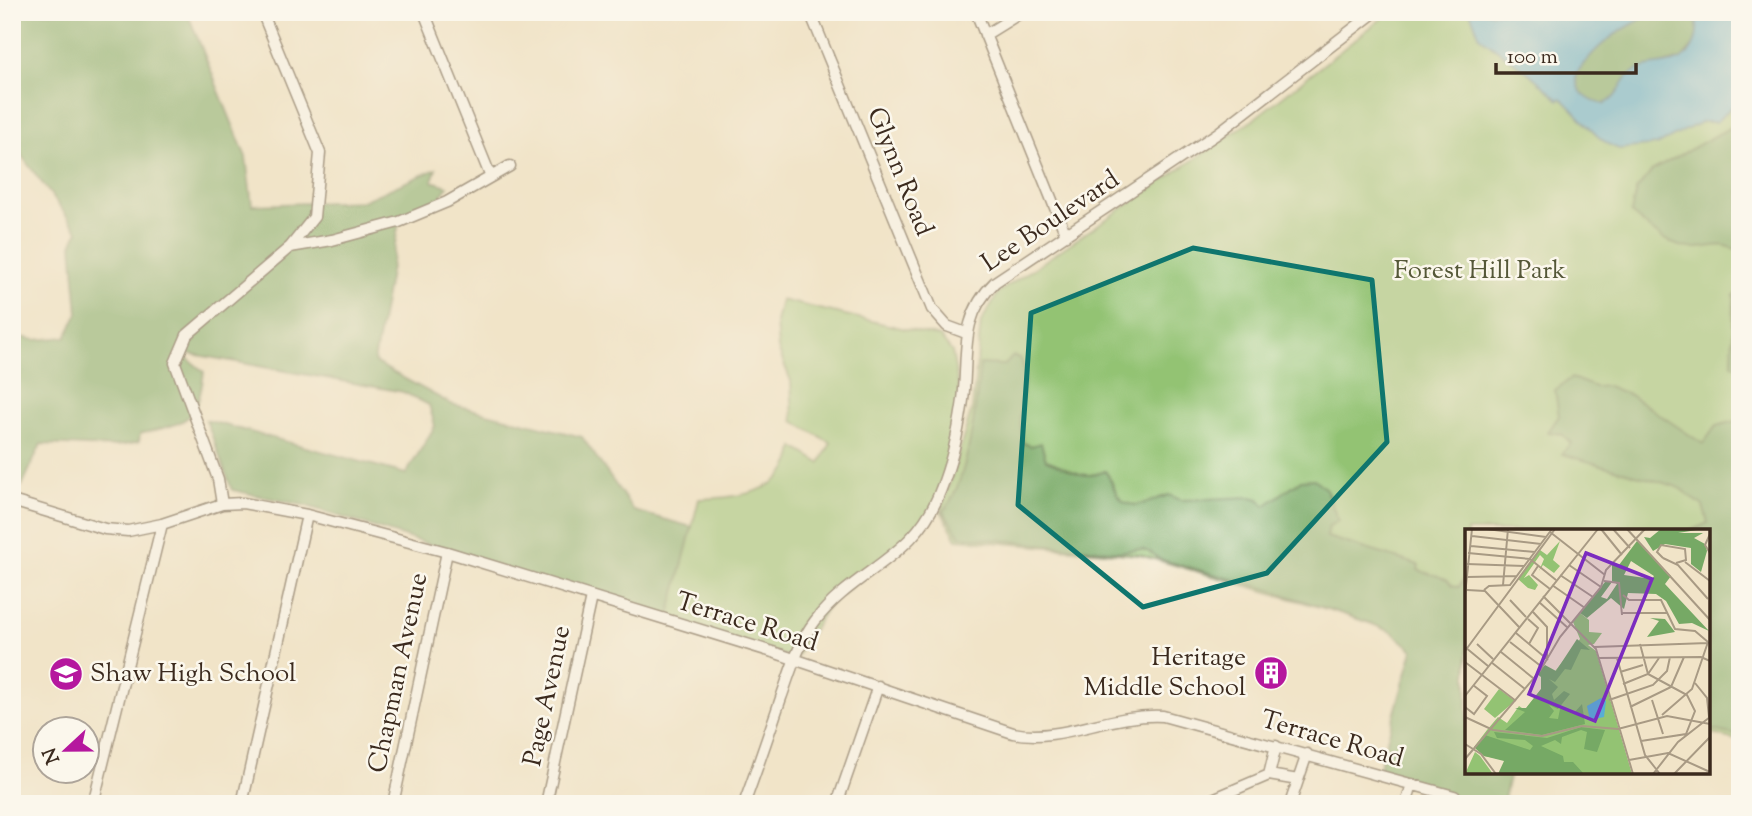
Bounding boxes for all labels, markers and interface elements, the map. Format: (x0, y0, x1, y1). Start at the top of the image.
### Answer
scale bar (1496, 32, 1636, 76)
text: 100 m (1507, 43, 1558, 73)
street label: Glynn Road (856, 102, 942, 242)
street label: Lee Boulevard (975, 162, 1128, 282)
park label: Forest Hill Park (1394, 253, 1566, 290)
inset map (1465, 529, 1710, 774)
street label: Chapman Avenue (360, 570, 438, 776)
street label: Terrace Road (671, 584, 823, 662)
street label: Page Avenue (515, 622, 581, 770)
place label: Heritage Middle School (1083, 640, 1246, 707)
building icon: Heritage Middle School (1252, 654, 1290, 692)
school or university icon: Shaw High School (47, 655, 85, 693)
place label: Shaw High School (90, 656, 296, 693)
street label: Terrace Road (1256, 702, 1408, 778)
north arrow (32, 714, 102, 784)
text: N (37, 743, 68, 768)

